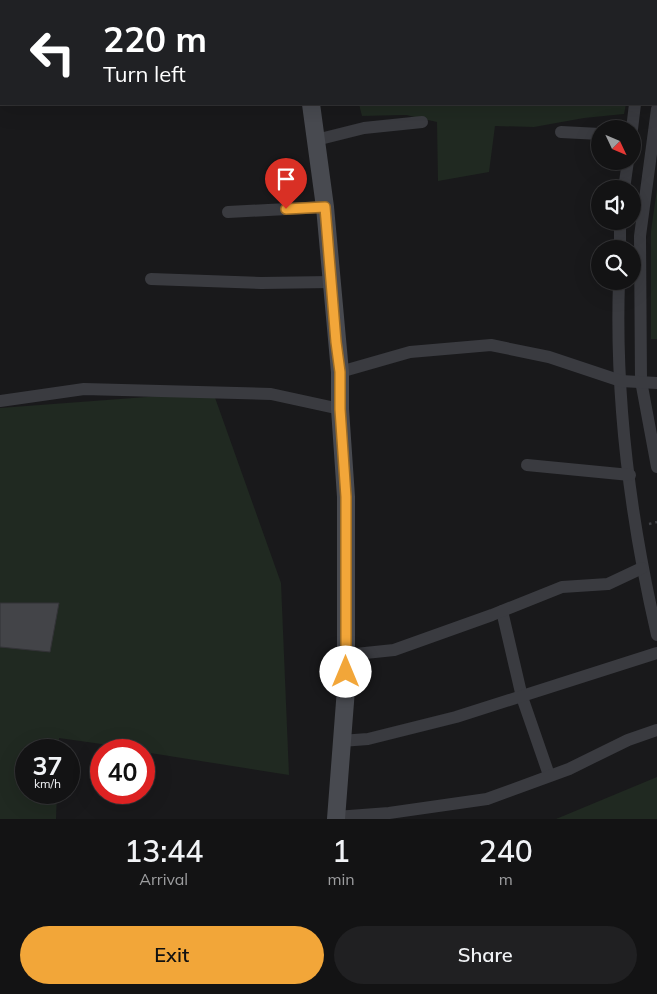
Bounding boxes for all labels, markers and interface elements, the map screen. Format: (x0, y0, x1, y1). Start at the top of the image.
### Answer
text: 220 m (103, 17, 207, 61)
icon: left (20, 20, 85, 85)
text: Turn left (103, 60, 186, 88)
north arrow (591, 120, 641, 170)
map controls (591, 120, 641, 290)
pin (265, 158, 307, 209)
icon: arrive (272, 165, 300, 193)
button: sound (591, 180, 641, 230)
button: search (591, 240, 641, 290)
position arrow (319, 645, 371, 697)
speed limit sign: 40 (90, 739, 155, 804)
text: 37 (32, 750, 63, 781)
text: km/h (34, 776, 61, 791)
text: 13:44 (124, 832, 203, 870)
text: 1 (332, 832, 350, 870)
text: 240 (479, 832, 533, 870)
text: Arrival (139, 869, 188, 889)
text: min (327, 869, 355, 889)
text: m (499, 869, 513, 889)
button: Exit (20, 926, 324, 984)
button: Share (334, 926, 637, 984)

